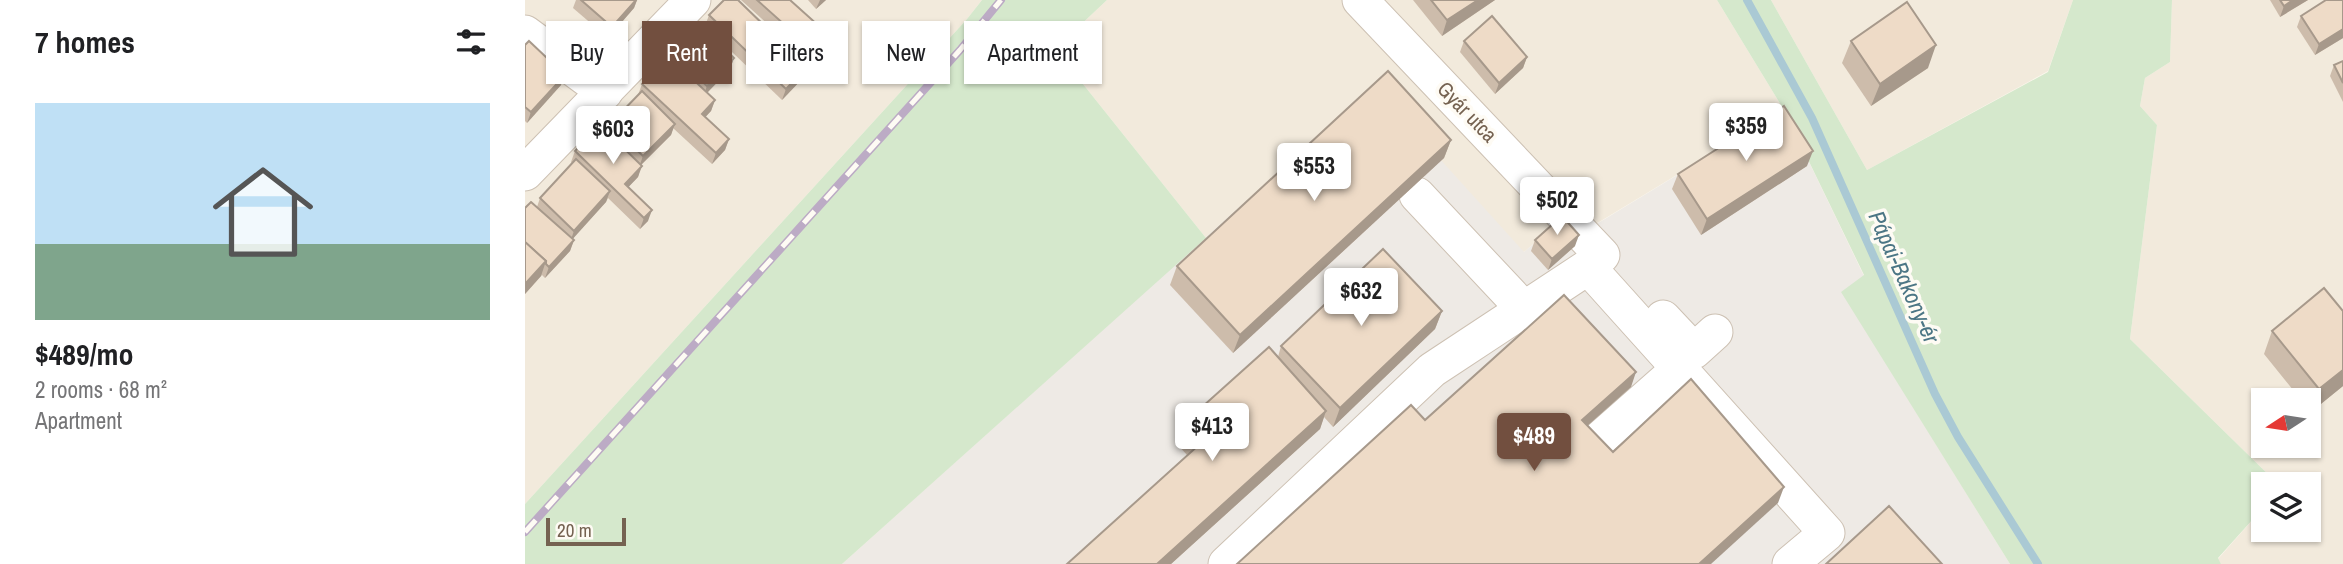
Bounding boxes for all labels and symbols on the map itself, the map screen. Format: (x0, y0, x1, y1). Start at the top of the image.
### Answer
street label: Gyár utca (1431, 75, 1504, 149)
pin: $359 (1705, 104, 1787, 163)
pin: $603 (572, 106, 654, 166)
pin: $553 (1273, 144, 1355, 203)
pin: $502 (1516, 177, 1598, 237)
water label: Pápai-Bakony-ér (1862, 206, 1948, 348)
pin: $632 (1320, 268, 1402, 328)
north arrow (2251, 388, 2321, 458)
pin: $413 (1171, 404, 1253, 463)
pin: $489 (1493, 414, 1575, 473)
scale bar (546, 515, 627, 547)

